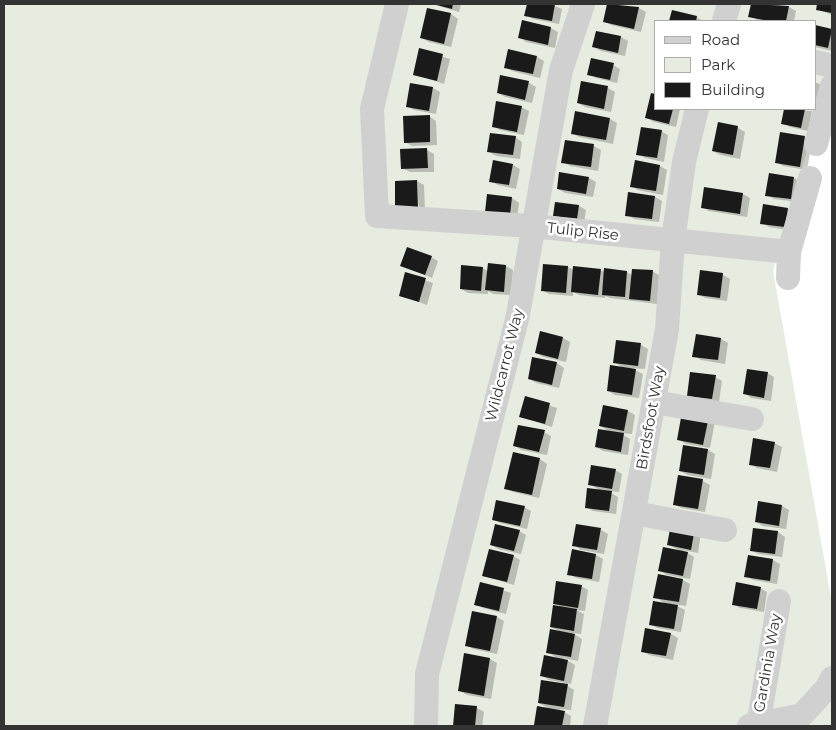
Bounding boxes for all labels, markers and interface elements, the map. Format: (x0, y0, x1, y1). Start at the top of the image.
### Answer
legend (654, 20, 816, 110)
text: Road (701, 30, 740, 49)
text: Park (701, 55, 735, 74)
text: Building (701, 80, 765, 99)
street label: Tulip Rise (546, 219, 620, 245)
street label: Wildcarrot Way (482, 307, 528, 423)
street label: Birdsfoot Way (633, 365, 669, 471)
street label: Gardinia Way (750, 612, 786, 714)

